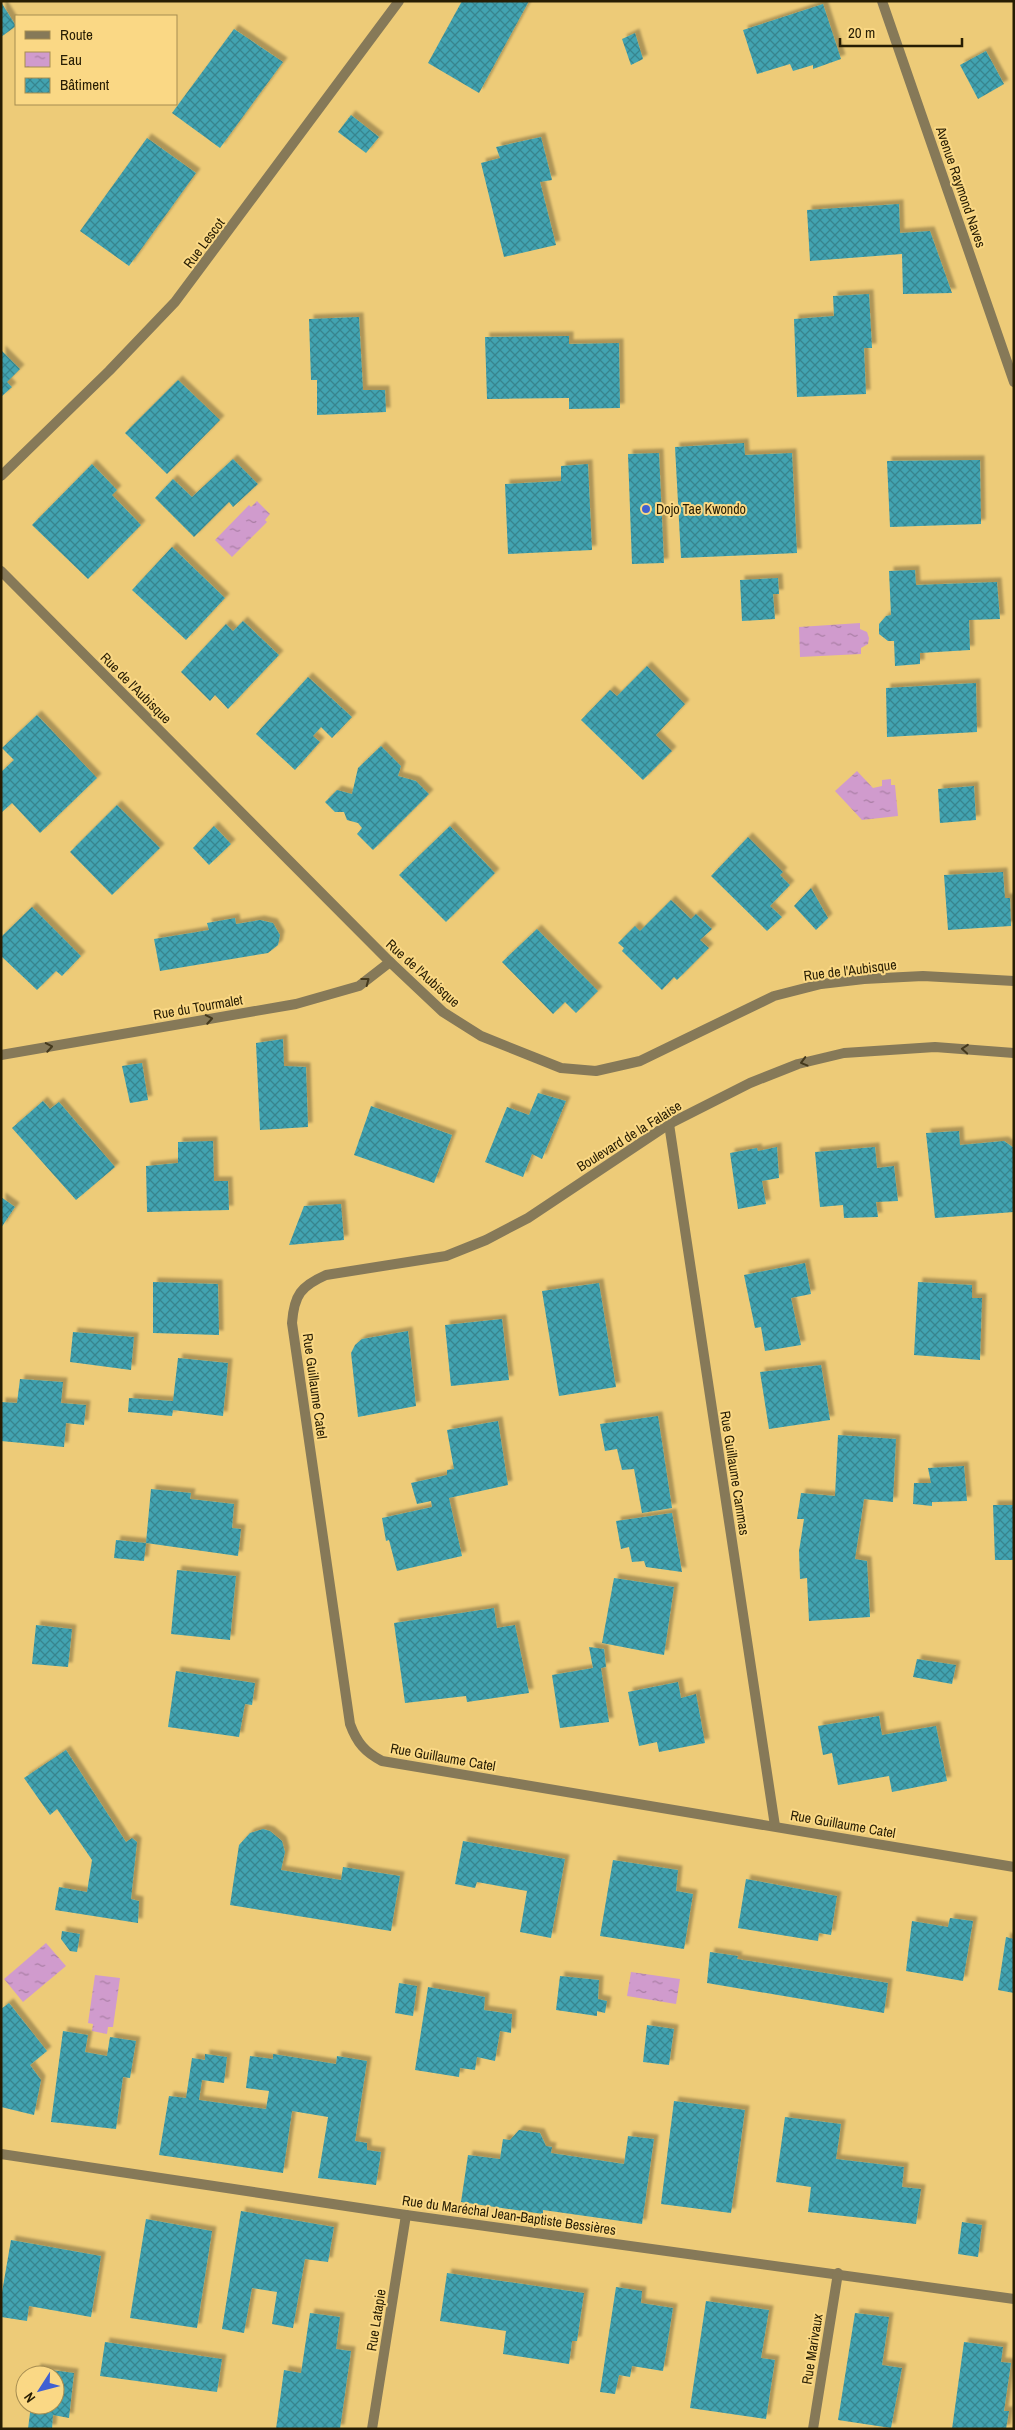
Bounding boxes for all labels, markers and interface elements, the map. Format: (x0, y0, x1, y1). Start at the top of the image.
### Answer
legend (15, 15, 178, 105)
scale bar (840, 15, 962, 47)
text: 20 m (848, 22, 875, 43)
text: Route (60, 24, 93, 45)
text: Eau (60, 49, 82, 70)
text: Bâtiment (60, 74, 110, 95)
street label: Avenue Raymond Naves (932, 123, 990, 250)
street label: Rue Lescot (179, 214, 229, 272)
place label: Dojo Tae Kwondo (656, 500, 746, 518)
marker: Dojo Tae Kwondo (640, 503, 652, 515)
street label: Rue de l'Aubisque (97, 649, 175, 727)
street label: Rue de l'Aubisque (382, 935, 464, 1011)
street label: Rue de l'Aubisque (803, 955, 897, 985)
one-way arrow (360, 978, 369, 986)
street label: Rue du Tourmalet (152, 990, 244, 1024)
one-way arrow (205, 1014, 214, 1024)
one-way arrow (45, 1042, 54, 1052)
one-way arrow (961, 1044, 969, 1055)
one-way arrow (801, 1057, 809, 1067)
street label: Boulevard de la Falaise (573, 1097, 685, 1175)
street label: Rue Guillaume Catel (299, 1332, 331, 1440)
street label: Rue Guillaume Cammas (716, 1410, 754, 1537)
street label: Rue Guillaume Catel (389, 1739, 497, 1775)
street label: Rue Guillaume Catel (789, 1806, 897, 1842)
street label: Rue du Maréchal Jean-Baptiste Bessières (401, 2191, 617, 2239)
street label: Rue Latapie (362, 2288, 390, 2352)
street label: Rue Marivaux (798, 2312, 827, 2386)
north arrow (15, 2365, 65, 2415)
text: N (20, 2389, 39, 2406)

